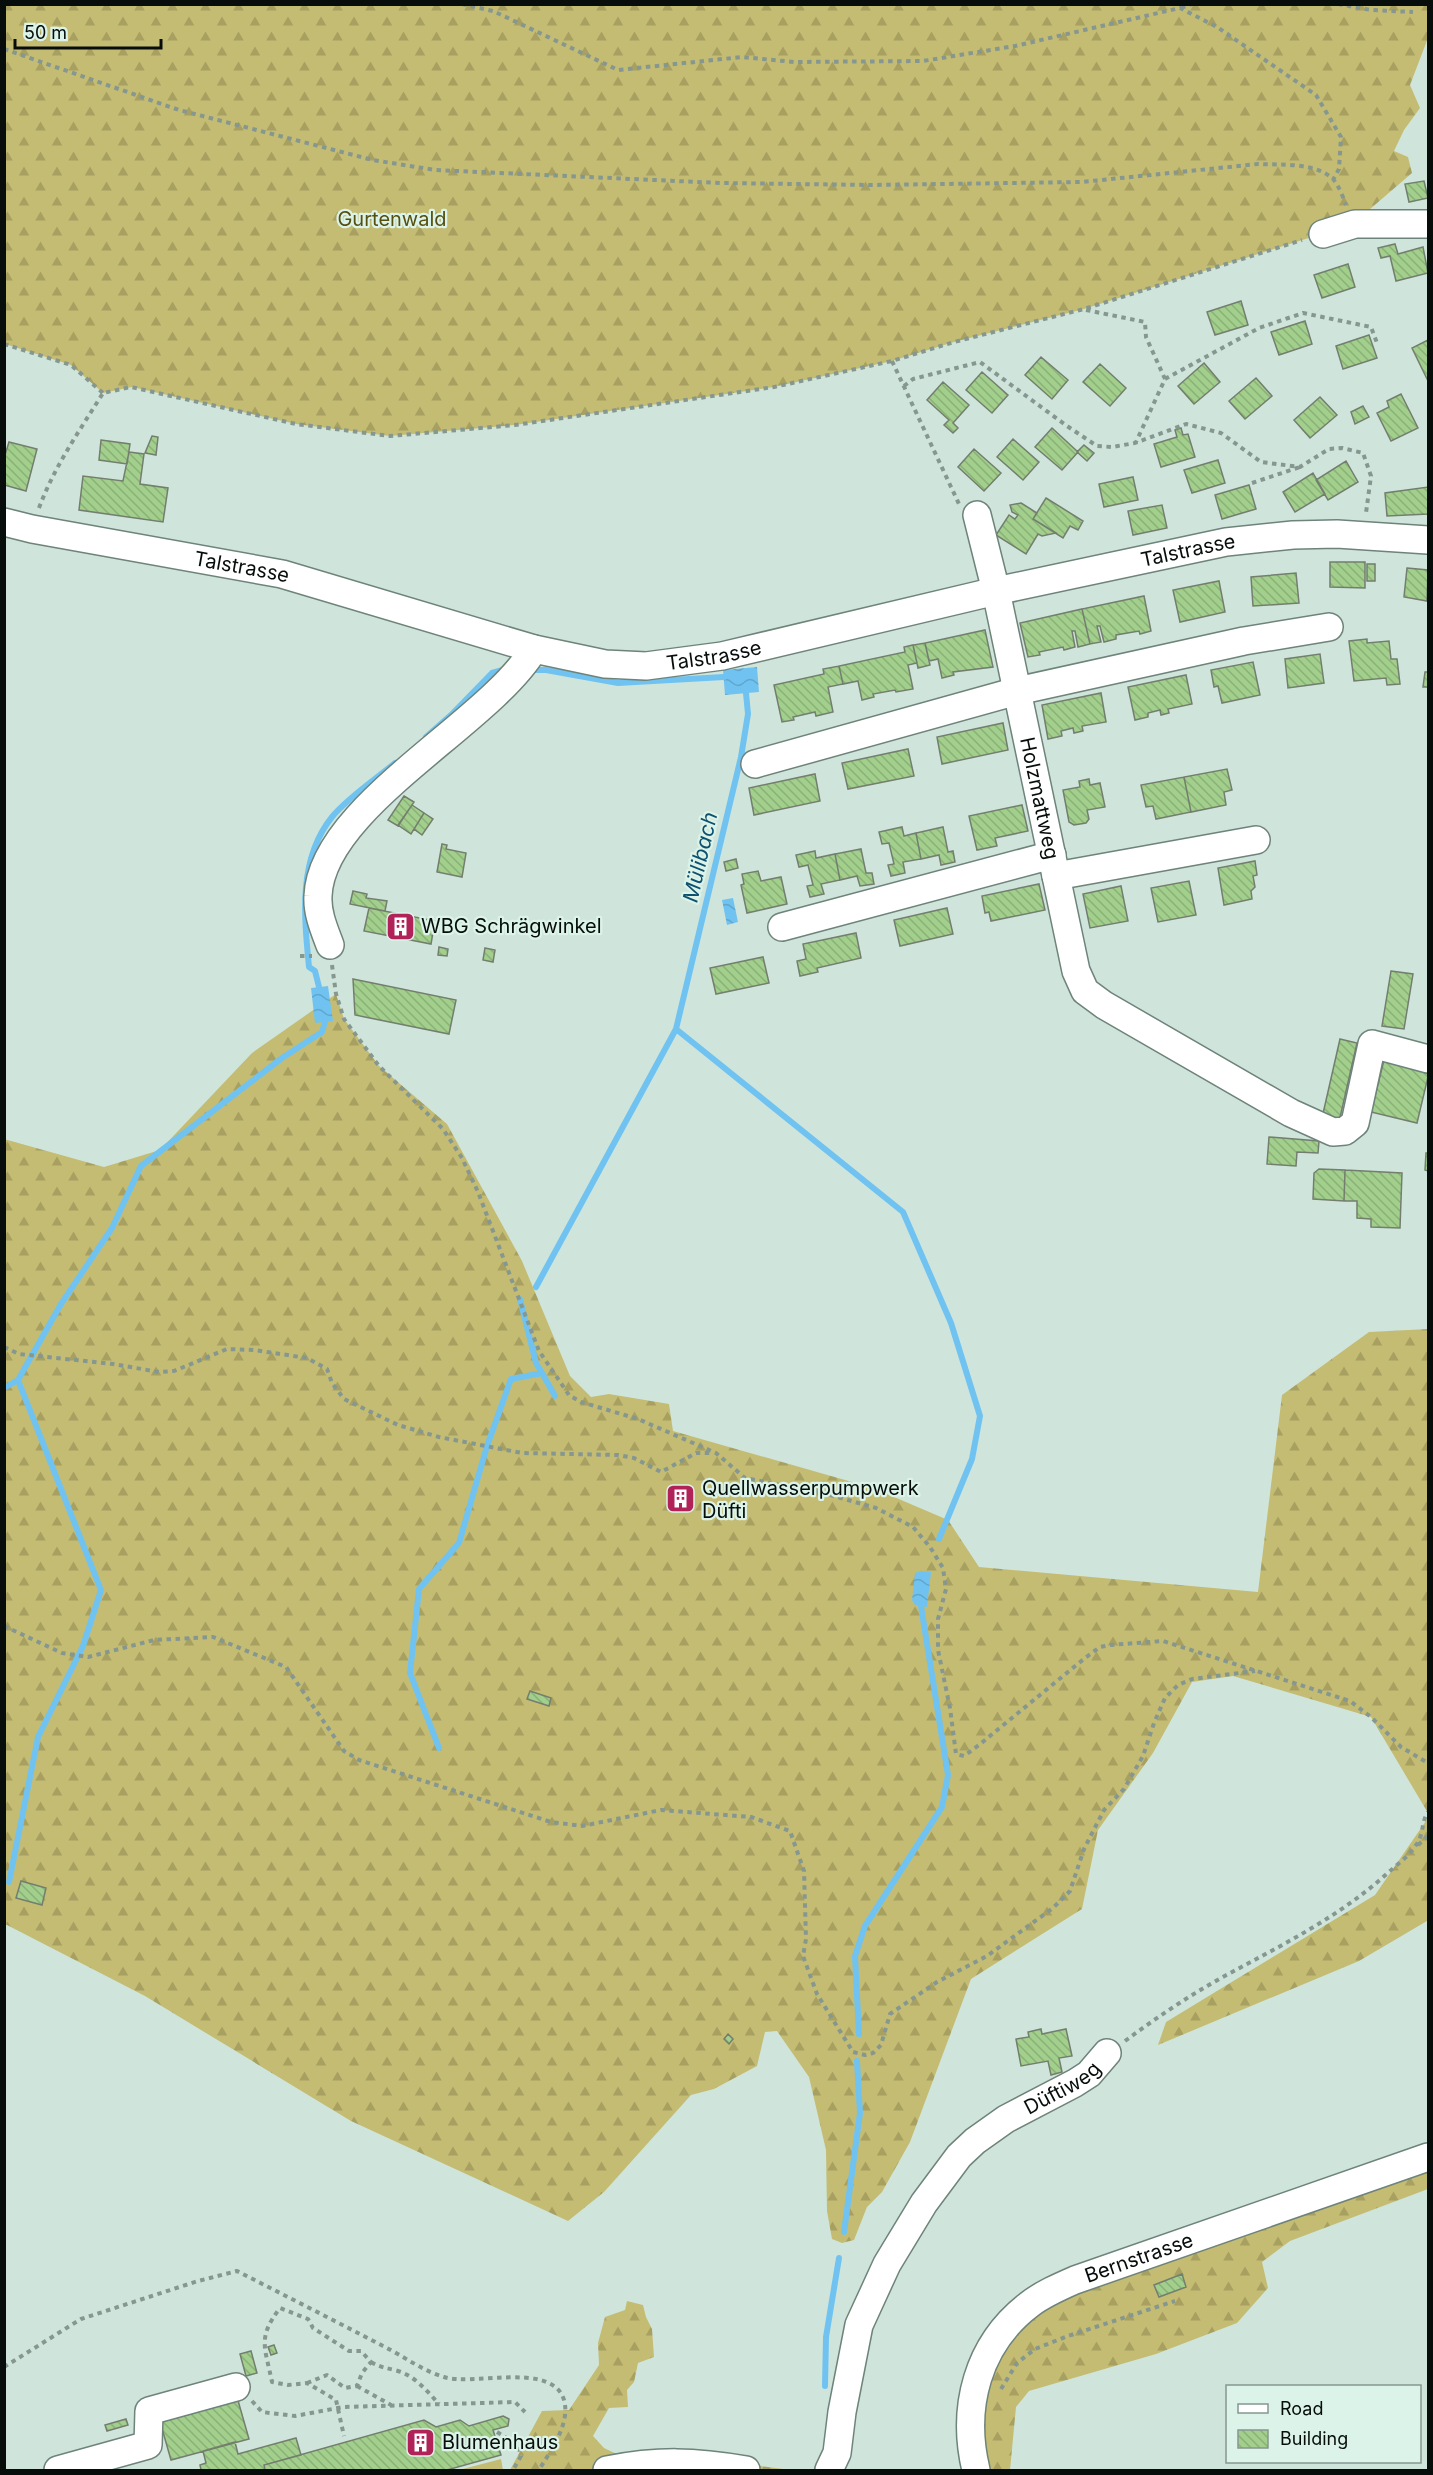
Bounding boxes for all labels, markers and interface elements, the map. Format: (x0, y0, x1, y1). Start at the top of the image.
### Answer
scale bar (15, 12, 160, 50)
text: 50 m (24, 22, 67, 43)
park label: Gurtenwald (337, 207, 447, 231)
street label: Talstrasse (1138, 529, 1236, 572)
street label: Talstrasse (192, 546, 292, 588)
street label: Talstrasse (665, 635, 764, 675)
street label: Holzmattweg (1015, 735, 1064, 861)
water label: Mülibach (677, 809, 723, 905)
building icon: WBG Schrägwinkel (384, 910, 416, 942)
place label: WBG Schrägwinkel (421, 914, 602, 938)
place label: Quellwasserpumpwerk Düfti (702, 1476, 919, 1523)
building icon: Quellwasserpumpwerk Düfti (665, 1483, 697, 1515)
street label: Düftiweg (1020, 2057, 1106, 2119)
street label: Bernstrasse (1082, 2228, 1196, 2288)
legend (1226, 2385, 1421, 2463)
text: Road (1280, 2398, 1323, 2419)
building icon: Blumenhaus (405, 2426, 437, 2458)
text: Building (1280, 2428, 1348, 2449)
place label: Blumenhaus (442, 2430, 558, 2454)

